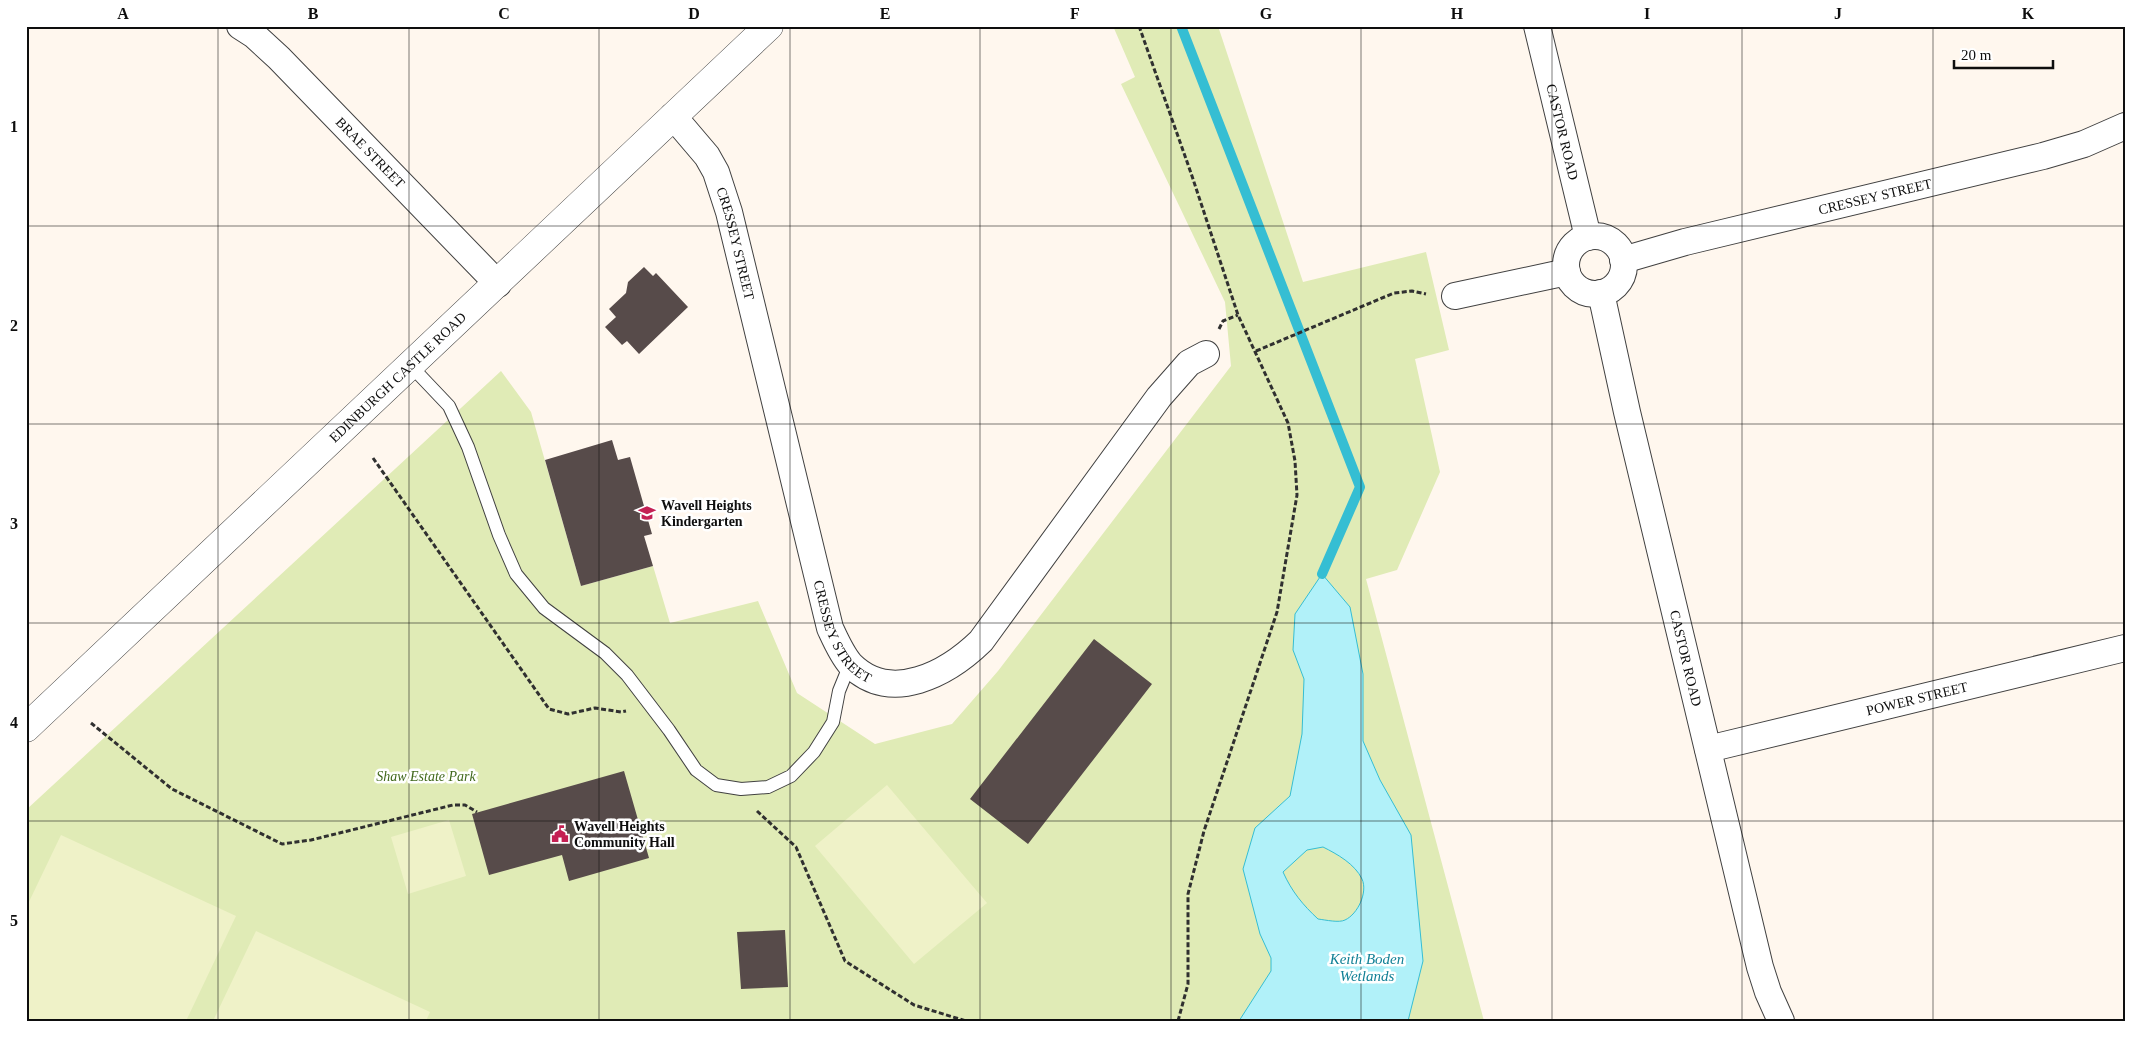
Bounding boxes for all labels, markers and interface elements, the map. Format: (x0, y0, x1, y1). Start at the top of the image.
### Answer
text: A (117, 5, 129, 22)
text: B (308, 5, 319, 22)
text: C (498, 5, 510, 22)
text: D (688, 5, 700, 22)
text: E (880, 5, 890, 22)
text: F (1070, 5, 1080, 22)
text: G (1260, 5, 1273, 22)
text: H (1451, 5, 1464, 22)
text: I (1644, 5, 1650, 22)
text: J (1834, 5, 1842, 22)
text: K (2022, 5, 2035, 22)
scale bar (1954, 38, 2052, 70)
text: 20 m (1961, 47, 1992, 63)
street label: CASTOR ROAD (1543, 83, 1581, 182)
street label: BRAE STREET (333, 114, 408, 191)
text: 1 (10, 118, 18, 135)
street label: CRESSEY STREET (1817, 176, 1934, 218)
street label: CRESSEY STREET (713, 185, 757, 302)
street label: EDINBURGH CASTLE ROAD (326, 309, 469, 445)
text: 2 (10, 317, 18, 334)
place label: Wavell Heights Kindergarten (661, 498, 752, 529)
school or university icon: Wavell Heights Kindergarten (637, 503, 657, 523)
text: 3 (10, 515, 18, 532)
street label: CRESSEY STREET (811, 579, 874, 686)
street label: CASTOR ROAD (1667, 609, 1704, 708)
street label: POWER STREET (1865, 679, 1970, 718)
text: 4 (10, 714, 18, 731)
park label: Shaw Estate Park (376, 769, 477, 784)
place label: Wavell Heights Community Hall (574, 819, 675, 850)
public building icon: Wavell Heights Community Hall (550, 824, 570, 844)
text: 5 (10, 912, 18, 929)
water label: Keith Boden Wetlands (1329, 951, 1404, 984)

